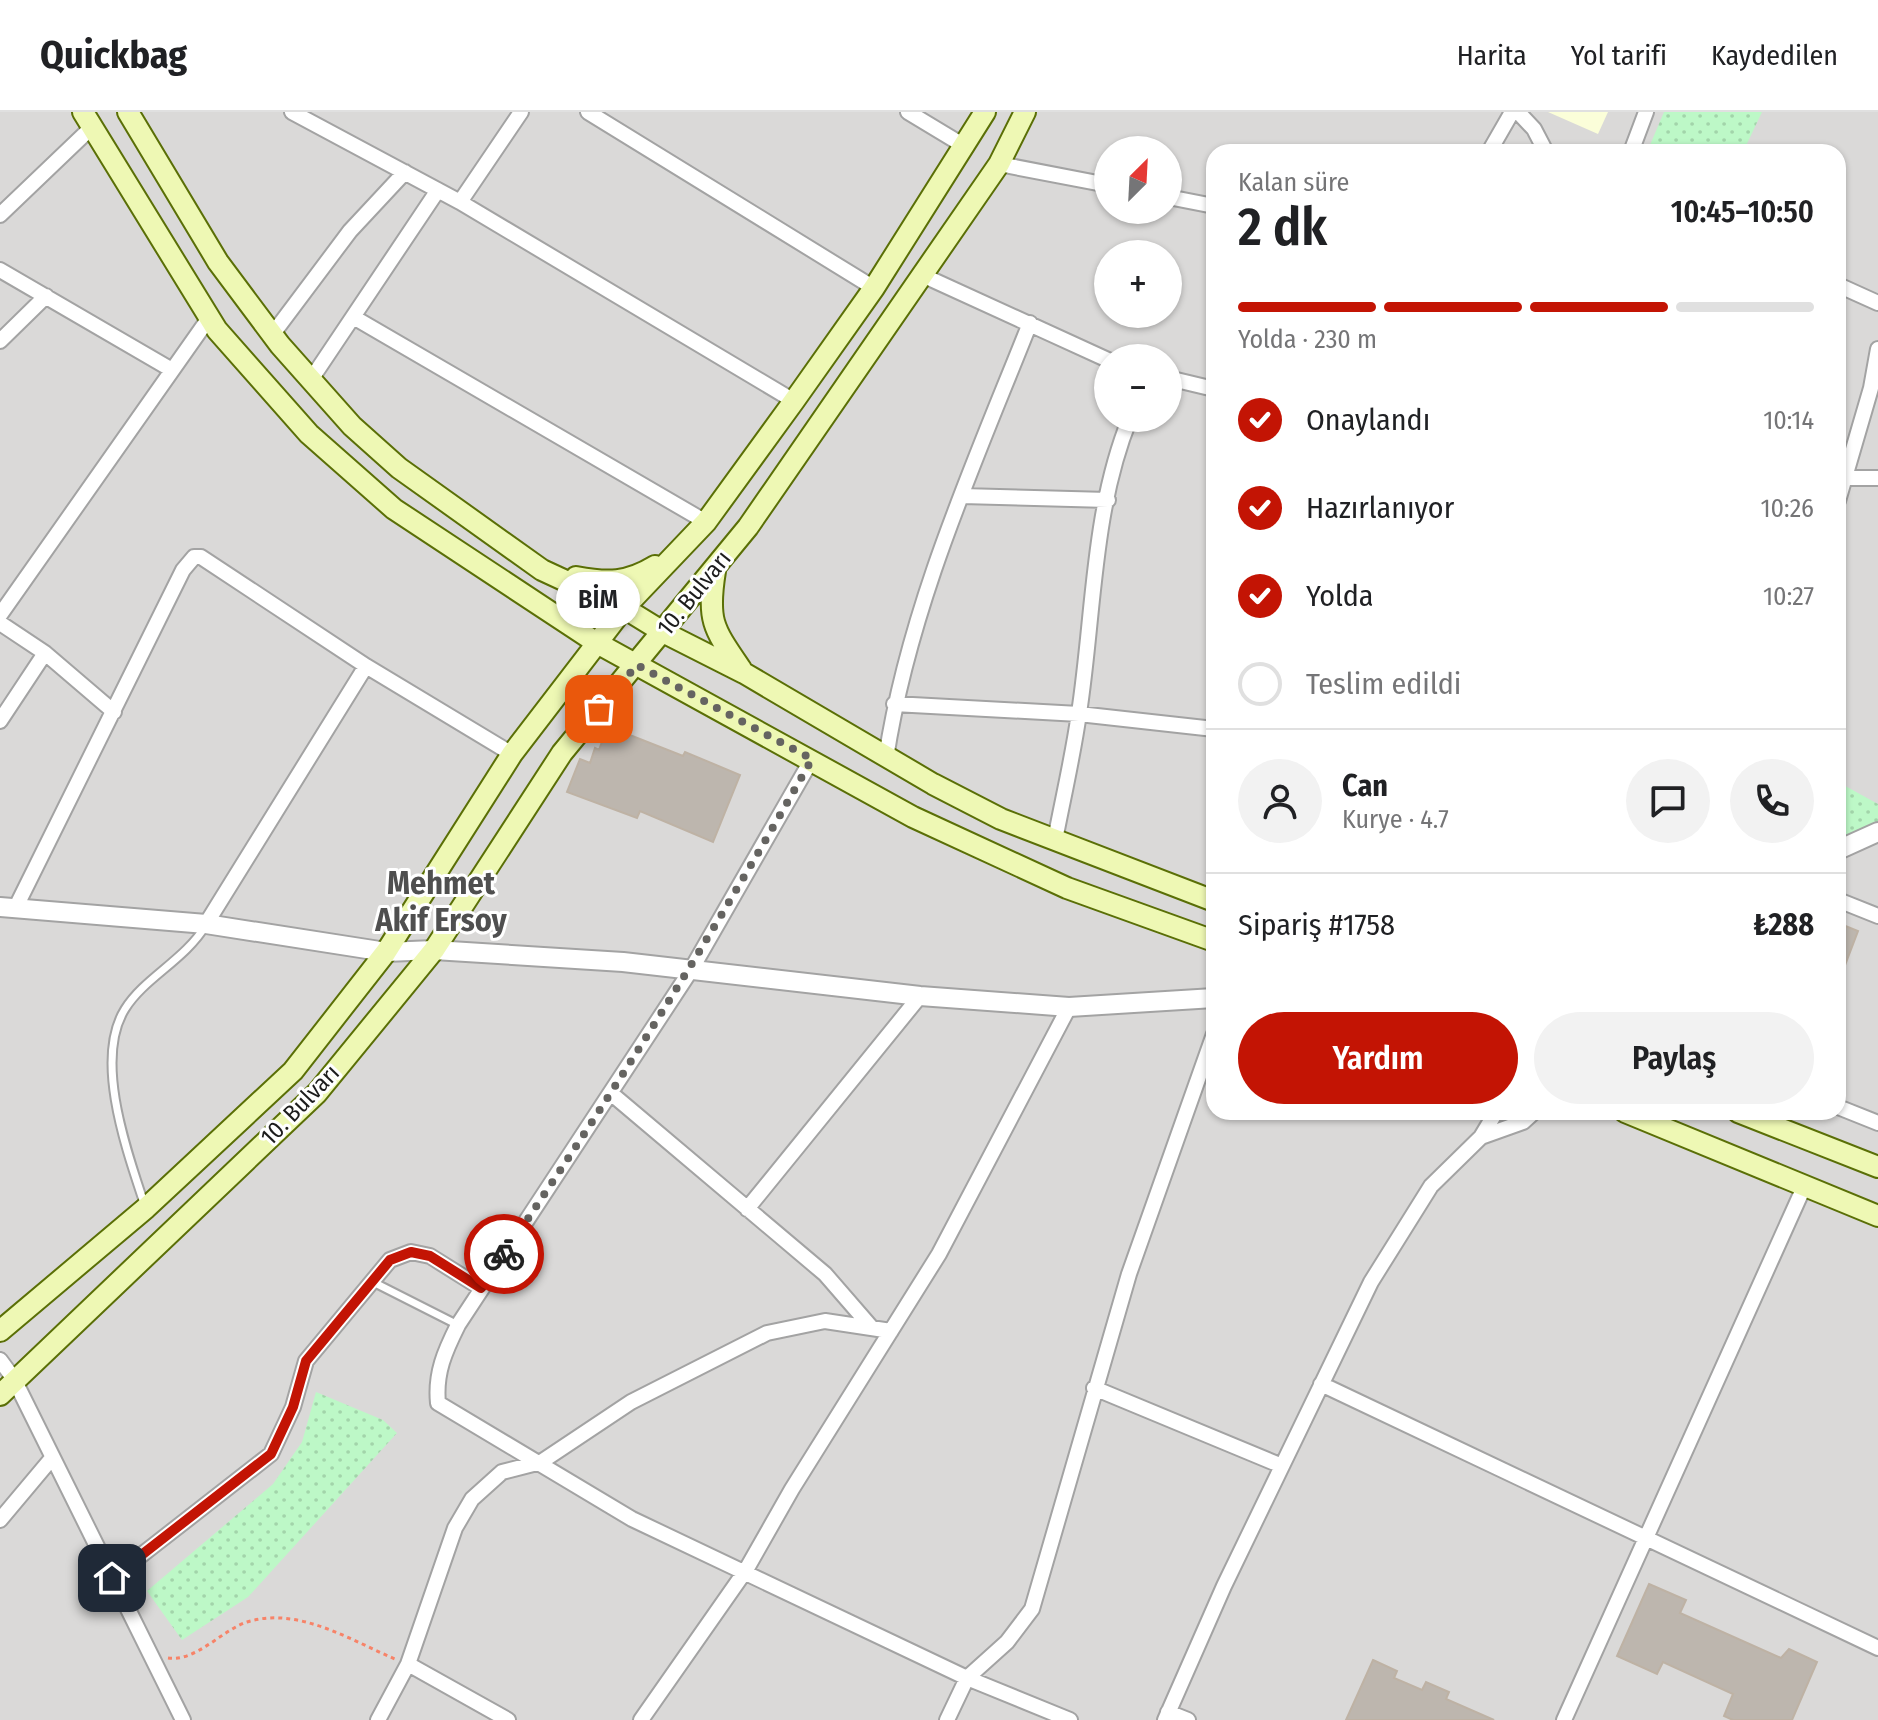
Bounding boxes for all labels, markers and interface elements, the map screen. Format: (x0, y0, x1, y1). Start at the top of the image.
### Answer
text: Quickbag (40, 32, 187, 78)
text: Harita (1457, 39, 1527, 72)
text: Yol tarifi (1571, 39, 1667, 72)
text: Kaydedilen (1711, 39, 1838, 72)
north arrow (1094, 136, 1182, 224)
map controls (1094, 136, 1182, 432)
text: Kalan süre (1238, 167, 1349, 198)
text: 10:45–10:50 (1671, 194, 1814, 230)
text: 2 dk (1238, 196, 1327, 259)
button: + (1094, 240, 1182, 328)
text: Yolda · 230 m (1238, 324, 1377, 355)
button: − (1094, 344, 1182, 432)
icon: check (1238, 398, 1282, 442)
text: Onaylandı (1306, 402, 1430, 438)
text: 10:14 (1763, 405, 1814, 436)
icon: check (1238, 486, 1282, 530)
text: Hazırlanıyor (1306, 490, 1454, 526)
text: 10:26 (1760, 493, 1814, 524)
street label: 10. Bulvarı (651, 545, 737, 641)
callout: BİM (557, 573, 641, 629)
icon: check (1238, 574, 1282, 618)
text: Yolda (1306, 578, 1374, 614)
text: 10:27 (1763, 581, 1814, 612)
text: BİM (578, 584, 618, 615)
text: Teslim edildi (1306, 666, 1461, 702)
pin (565, 675, 633, 743)
icon: bag (577, 687, 621, 731)
button: person (1238, 759, 1322, 843)
button: chat (1626, 759, 1710, 843)
button: phone (1730, 759, 1814, 843)
text: Can (1342, 768, 1388, 804)
text: Kurye · 4.7 (1342, 804, 1449, 835)
district label: Mehmet Akif Ersoy (374, 864, 507, 939)
text: Sipariş #1758 (1238, 907, 1395, 943)
text: ₺288 (1753, 907, 1814, 943)
button: Yardım (1238, 1012, 1518, 1104)
button: Paylaş (1534, 1012, 1814, 1104)
street label: 10. Bulvarı (255, 1059, 345, 1151)
courier (464, 1214, 544, 1294)
icon: bike (482, 1232, 526, 1276)
pin (78, 1544, 146, 1612)
icon: home (90, 1556, 134, 1600)

